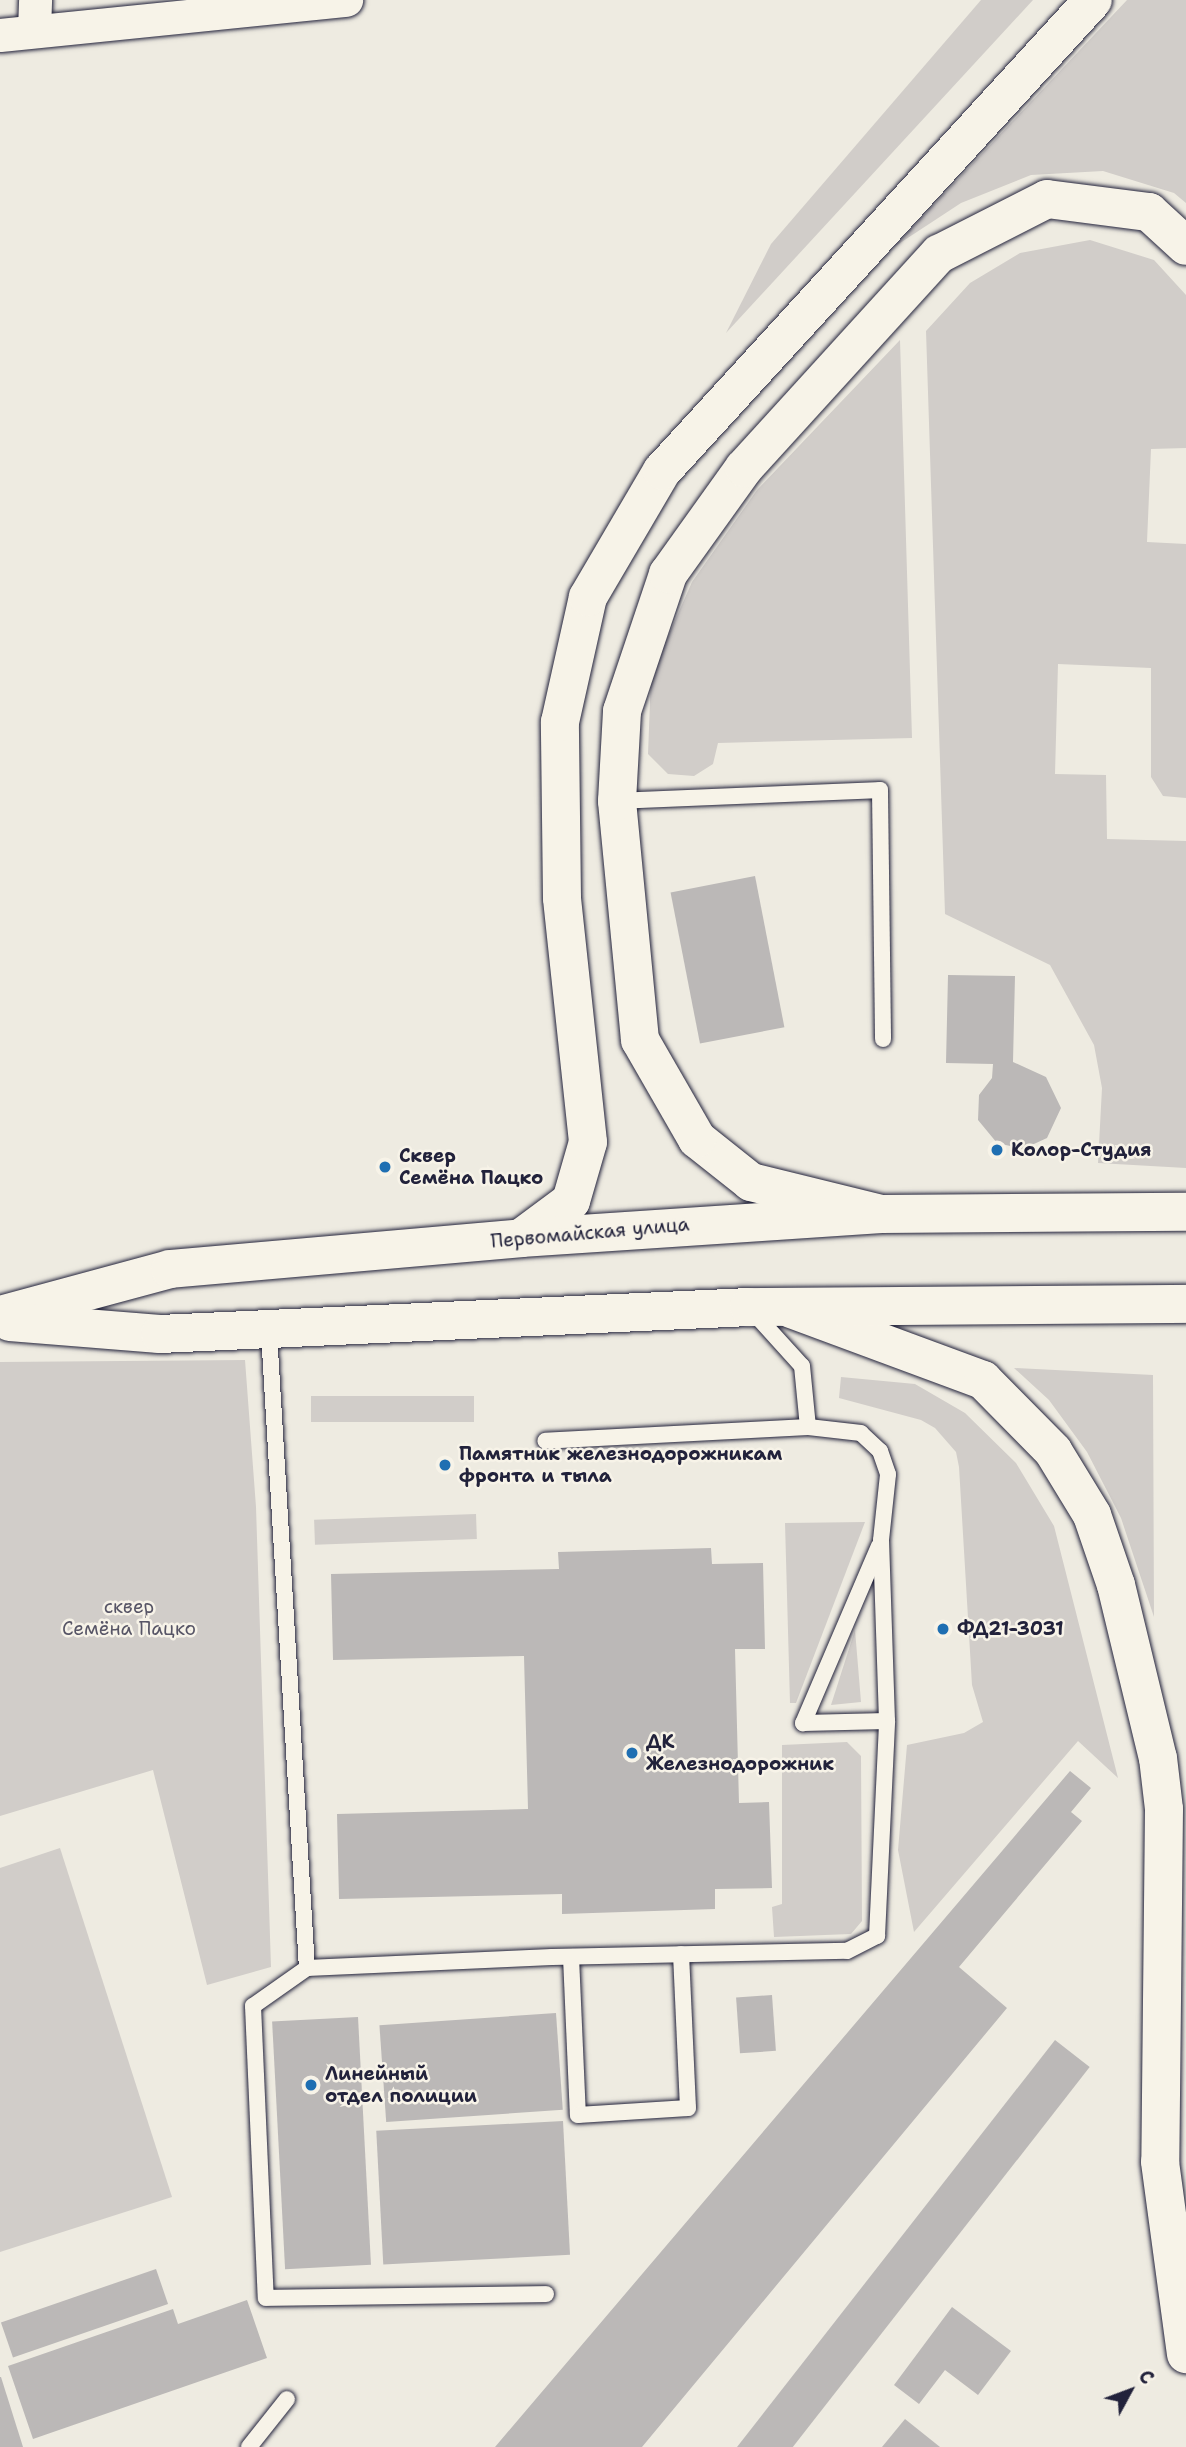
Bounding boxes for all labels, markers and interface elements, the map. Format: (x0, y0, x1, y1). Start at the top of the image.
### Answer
place label: Колор-Студия (1011, 1139, 1151, 1161)
marker: Колор-Студия (989, 1142, 1005, 1158)
place label: Сквер Семёна Пацко (399, 1145, 543, 1189)
marker: Сквер Семёна Пацко (377, 1159, 393, 1175)
street label: Первомайская улица (490, 1213, 690, 1253)
place label: Памятник железнодорожникам фронта и тыла (459, 1443, 782, 1487)
marker: Памятник железнодорожникам фронта и тыла (437, 1457, 453, 1473)
park label: сквер Семёна Пацко (62, 1596, 196, 1640)
place label: ФД21-3031 (957, 1618, 1064, 1640)
marker: ФД21-3031 (935, 1621, 951, 1637)
place label: ДК Железнодорожник (646, 1731, 834, 1775)
marker: ДК Железнодорожник (624, 1745, 640, 1761)
place label: Линейный отдел полиции (325, 2063, 477, 2107)
marker: Линейный отдел полиции (303, 2077, 319, 2093)
north arrow (1095, 2356, 1165, 2426)
text: С (1133, 2364, 1159, 2389)

